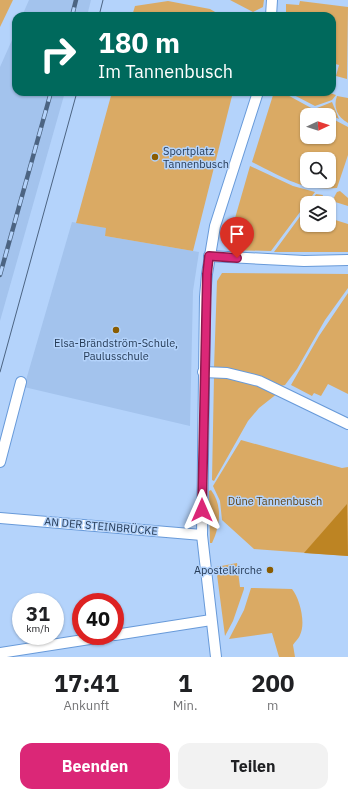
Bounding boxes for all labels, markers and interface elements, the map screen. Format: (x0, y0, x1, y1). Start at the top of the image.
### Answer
text: 180 m (98, 24, 180, 61)
icon: right (32, 28, 84, 80)
text: Im Tannenbusch (98, 60, 233, 83)
north arrow (300, 108, 336, 144)
map controls (300, 108, 336, 232)
place label: Sportplatz Tannenbusch (163, 144, 229, 171)
marker: Sportplatz Tannenbusch (150, 152, 160, 162)
button: search (300, 152, 336, 188)
button: layers (300, 196, 336, 232)
pin (220, 217, 254, 258)
icon: arrive (226, 223, 248, 245)
marker: Elsa-Brändström-Schule, Paulusschule (111, 325, 121, 335)
place label: Elsa-Brändström-Schule, Paulusschule (54, 336, 178, 363)
position arrow (181, 489, 223, 531)
park label: Düne Tannenbusch (228, 494, 322, 508)
street label: AN DER STEINBRÜCKE (44, 514, 158, 538)
place label: Apostelkirche (194, 563, 262, 577)
marker: Apostelkirche (265, 565, 275, 575)
speed limit sign: 40 (72, 593, 124, 645)
text: 31 (26, 600, 50, 627)
text: km/h (26, 622, 50, 635)
text: 17:41 (54, 667, 119, 699)
text: 1 (178, 667, 192, 699)
text: 200 (251, 667, 294, 699)
text: Ankunft (63, 697, 109, 714)
text: Min. (173, 697, 198, 714)
text: m (267, 697, 278, 714)
button: Beenden (20, 743, 170, 789)
button: Teilen (178, 743, 328, 789)

